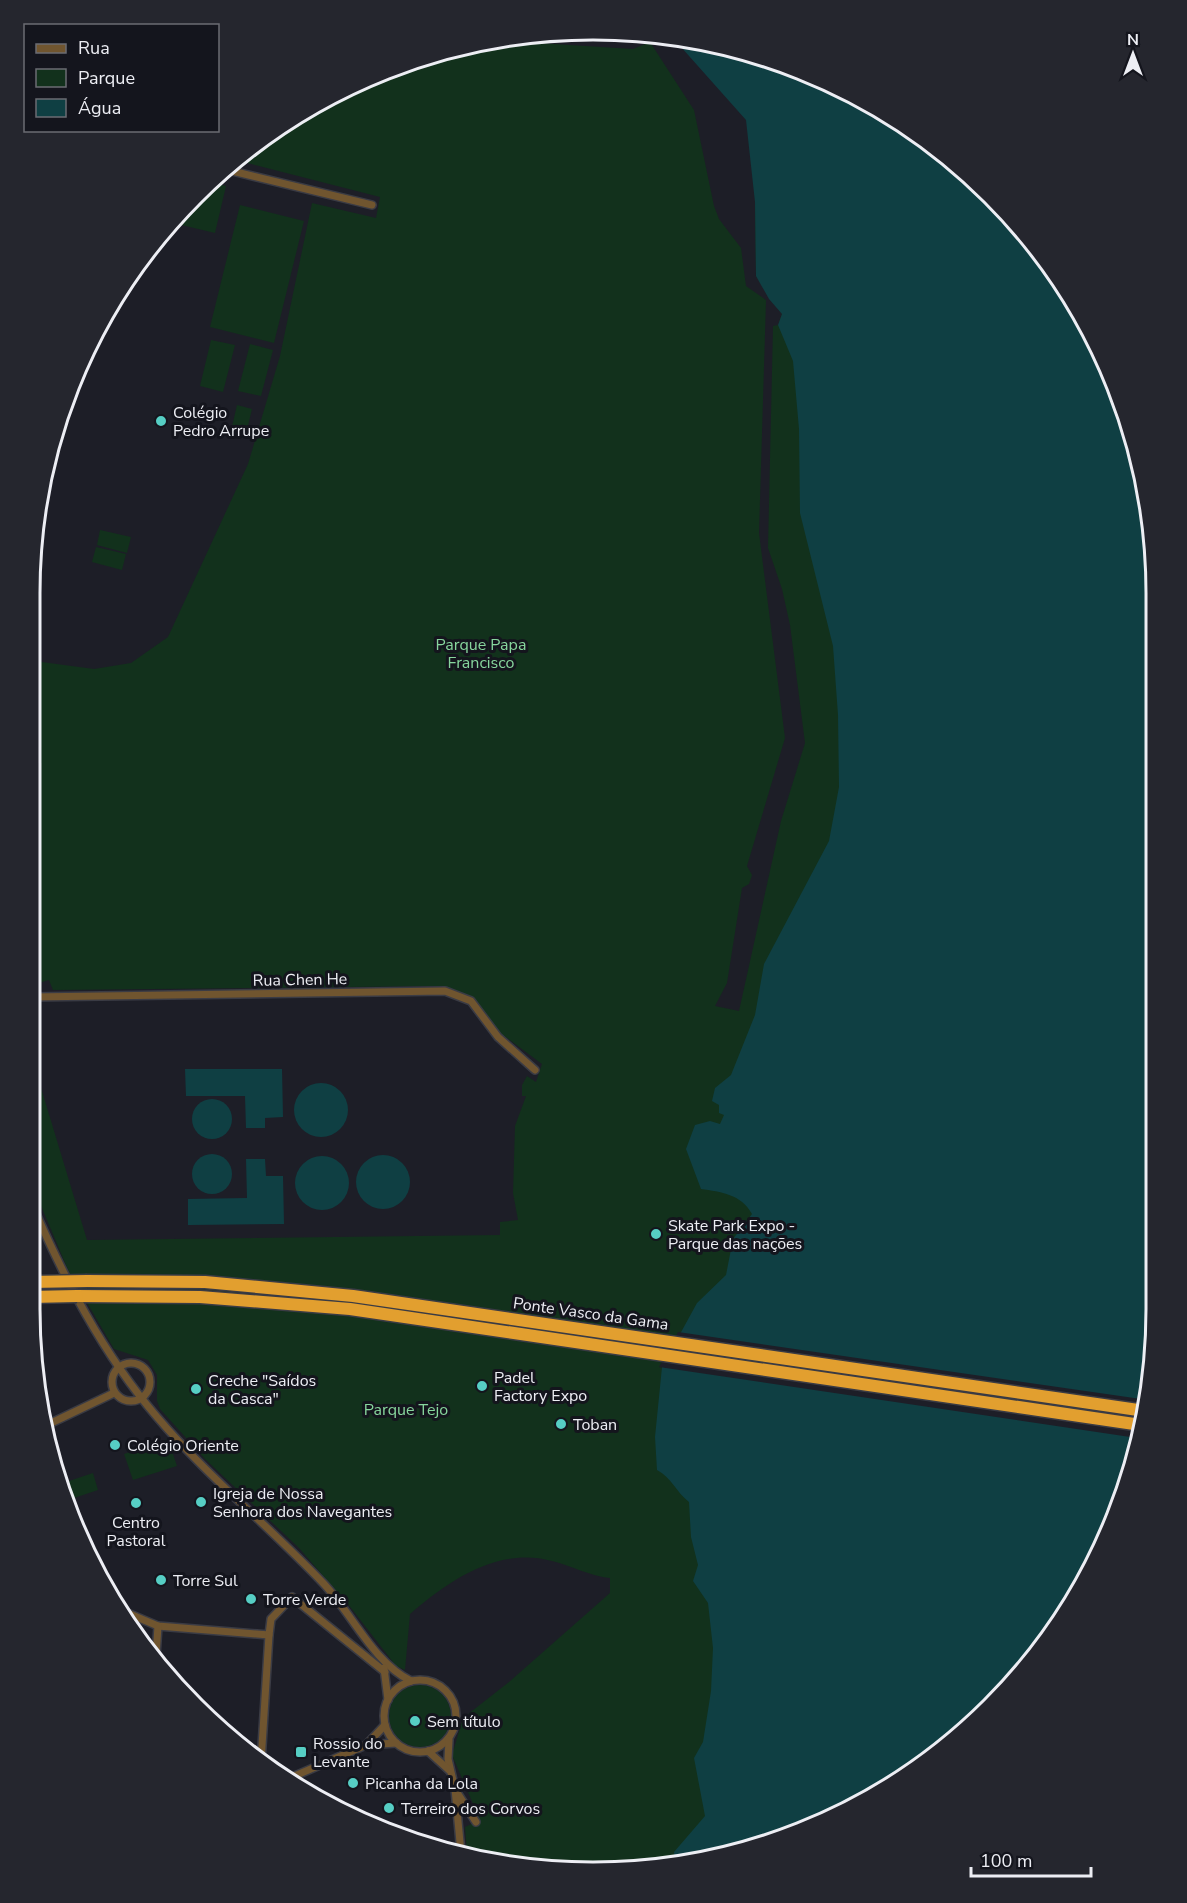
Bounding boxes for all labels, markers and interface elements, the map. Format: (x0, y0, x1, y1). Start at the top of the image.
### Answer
legend (24, 24, 219, 132)
north arrow (1103, 24, 1163, 84)
text: N (1127, 29, 1139, 51)
text: Rua (78, 36, 110, 60)
text: Parque (78, 66, 135, 90)
text: Água (78, 96, 121, 120)
place label: Colégio Pedro Arrupe (173, 402, 269, 442)
marker: Colégio Pedro Arrupe (154, 414, 168, 428)
park label: Parque Papa Francisco (436, 634, 526, 674)
street label: Rua Chen He (253, 968, 347, 992)
place label: Skate Park Expo - Parque das nações (668, 1215, 802, 1255)
marker: Skate Park Expo - Parque das nações (649, 1227, 663, 1241)
street label: Ponte Vasco da Gama (512, 1292, 670, 1336)
place label: Padel Factory Expo (494, 1367, 587, 1407)
place label: Creche "Saídos da Casca" (208, 1370, 316, 1410)
marker: Padel Factory Expo (475, 1379, 489, 1393)
marker: Creche "Saídos da Casca" (189, 1382, 203, 1396)
park label: Parque Tejo (364, 1399, 448, 1421)
place label: Toban (573, 1414, 617, 1436)
marker: Toban (554, 1417, 568, 1431)
place label: Colégio Oriente (127, 1435, 239, 1457)
marker: Colégio Oriente (108, 1438, 122, 1452)
place label: Igreja de Nossa Senhora dos Navegantes (213, 1483, 392, 1523)
marker: Igreja de Nossa Senhora dos Navegantes (194, 1495, 208, 1509)
marker: Centro Pastoral (129, 1496, 143, 1510)
place label: Centro Pastoral (106, 1512, 166, 1552)
place label: Torre Sul (173, 1570, 238, 1592)
marker: Torre Sul (154, 1573, 168, 1587)
place label: Torre Verde (263, 1589, 346, 1611)
marker: Torre Verde (244, 1592, 258, 1606)
place label: Sem título (427, 1711, 501, 1733)
marker: Sem título (408, 1714, 422, 1728)
place label: Rossio do Levante (313, 1733, 383, 1773)
marker: Rossio do Levante (294, 1745, 308, 1759)
place label: Picanha da Lola (365, 1773, 478, 1795)
marker: Picanha da Lola (346, 1776, 360, 1790)
place label: Terreiro dos Corvos (401, 1798, 540, 1820)
marker: Terreiro dos Corvos (382, 1801, 396, 1815)
scale bar (971, 1840, 1091, 1878)
text: 100 m (980, 1849, 1032, 1873)

